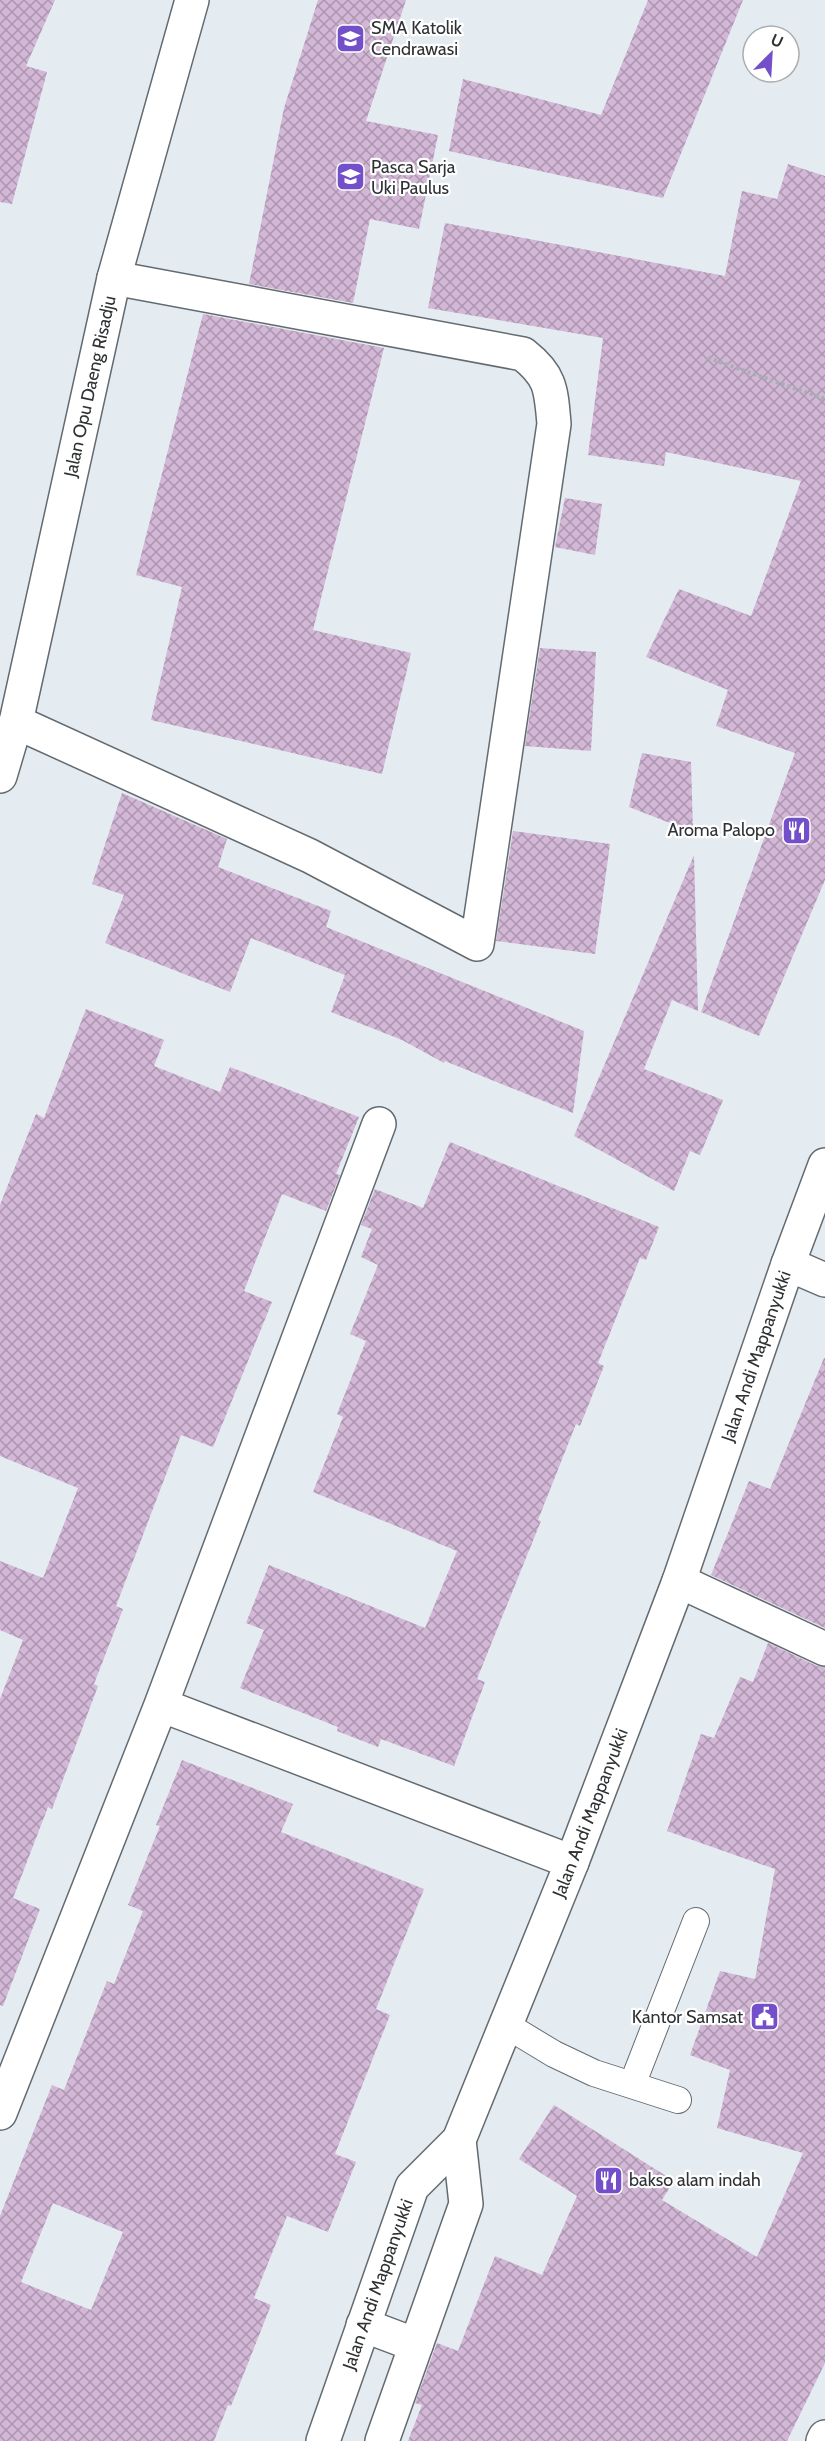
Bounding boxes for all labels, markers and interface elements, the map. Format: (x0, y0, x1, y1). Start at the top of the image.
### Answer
place label: SMA Katolik Cendrawasi (371, 17, 463, 60)
school or university icon: SMA Katolik Cendrawasi (334, 22, 366, 54)
north arrow (741, 24, 801, 84)
text: U (768, 30, 786, 52)
place label: Pasca Sarja Uki Paulus (371, 156, 456, 199)
school or university icon: Pasca Sarja Uki Paulus (334, 161, 366, 193)
street label: Jalan Opu Daeng Risadju (59, 294, 121, 480)
restaurant icon: Aroma Palopo (780, 814, 812, 846)
place label: Aroma Palopo (667, 819, 775, 841)
street label: Jalan Andi Mappanyukki (716, 1268, 796, 1446)
street label: Jalan Andi Mappanyukki (547, 1725, 633, 1902)
public building icon: Kantor Samsat (748, 2001, 780, 2033)
place label: Kantor Samsat (632, 2006, 743, 2028)
restaurant icon: bakso alam indah (592, 2164, 624, 2196)
place label: bakso alam indah (629, 2169, 761, 2191)
street label: Jalan Andi Mappanyukki (338, 2196, 418, 2374)

